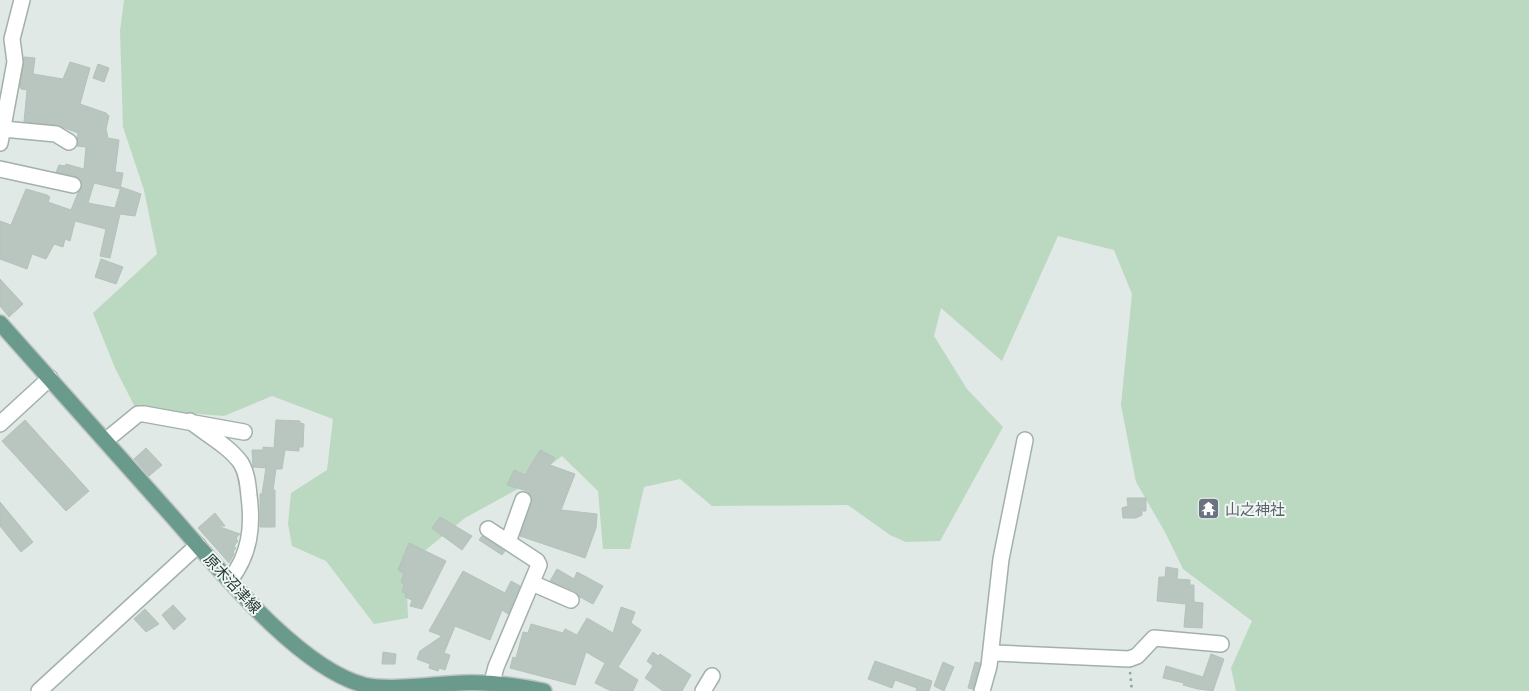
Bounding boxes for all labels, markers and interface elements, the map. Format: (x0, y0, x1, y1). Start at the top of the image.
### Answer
temple icon: 山之神社 (1197, 497, 1221, 521)
place label: 山之神社 (1225, 499, 1285, 519)
street label: 原木沼津線 (200, 549, 266, 617)

